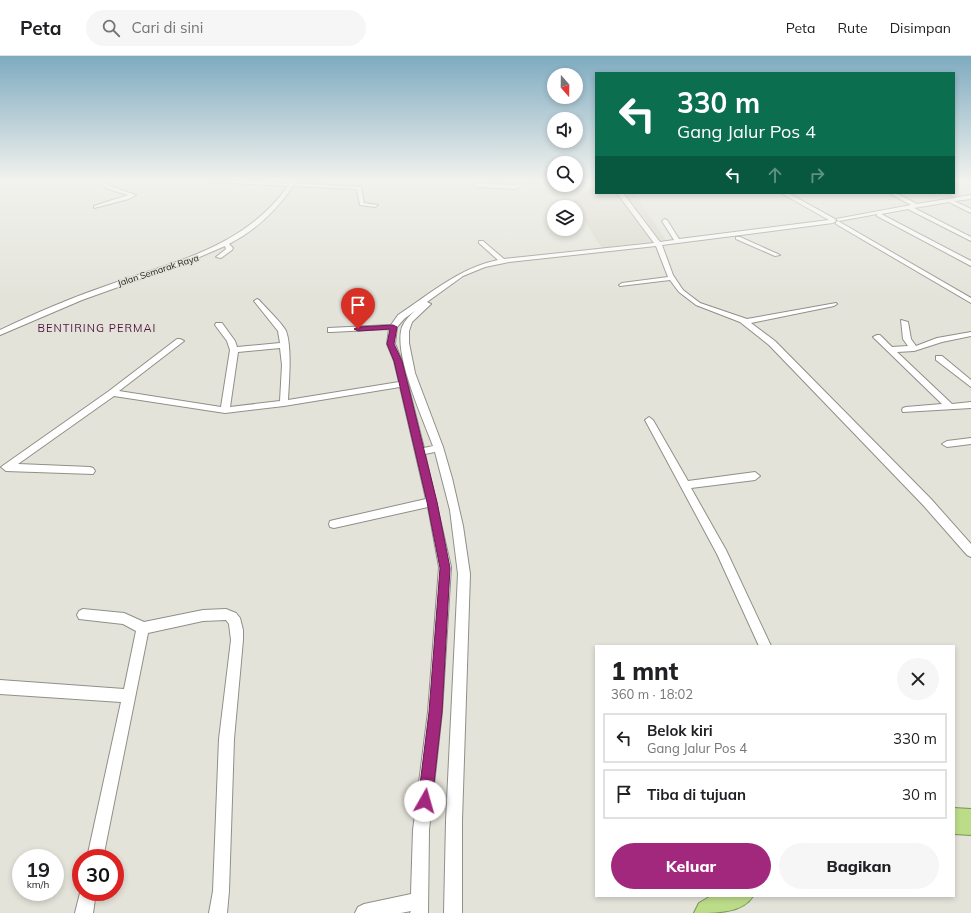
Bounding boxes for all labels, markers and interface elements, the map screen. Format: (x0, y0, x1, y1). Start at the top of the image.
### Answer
search box (86, 10, 366, 46)
text: Peta (20, 16, 62, 40)
icon: search (100, 17, 122, 39)
text: Cari di sini (132, 18, 203, 37)
text: Peta (786, 19, 815, 37)
text: Rute (837, 19, 868, 37)
text: Disimpan (890, 19, 951, 37)
north arrow (547, 68, 583, 104)
map controls (547, 68, 583, 236)
text: 330 m (677, 85, 760, 120)
icon: left (611, 88, 663, 140)
button: sound (547, 112, 583, 148)
text: Gang Jalur Pos 4 (677, 120, 816, 143)
button: search (547, 156, 583, 192)
icon: left (722, 164, 744, 186)
icon: ahead (764, 164, 786, 186)
icon: right (806, 164, 828, 186)
button: layers (547, 200, 583, 236)
street label: Jalan Semarak Raya (116, 252, 200, 289)
pin (341, 288, 375, 329)
icon: arrive (347, 294, 369, 316)
district label: BENTIRING PERMAI (38, 321, 156, 335)
text: 1 mnt (611, 656, 678, 686)
button: close (897, 658, 939, 700)
text: 360 m · 18:02 (611, 686, 693, 702)
text: Belok kiri (647, 721, 713, 740)
icon: left (613, 727, 635, 749)
text: 330 m (893, 729, 937, 748)
text: Gang Jalur Pos 4 (647, 740, 747, 756)
position arrow (404, 780, 446, 822)
icon: arrive (613, 783, 635, 805)
text: Tiba di tujuan (647, 785, 746, 804)
text: 30 m (902, 785, 937, 804)
button: Keluar (611, 843, 771, 889)
button: Bagikan (779, 843, 939, 889)
speed limit sign: 30 (72, 849, 124, 901)
text: 19 (26, 857, 50, 882)
text: km/h (27, 878, 49, 891)

